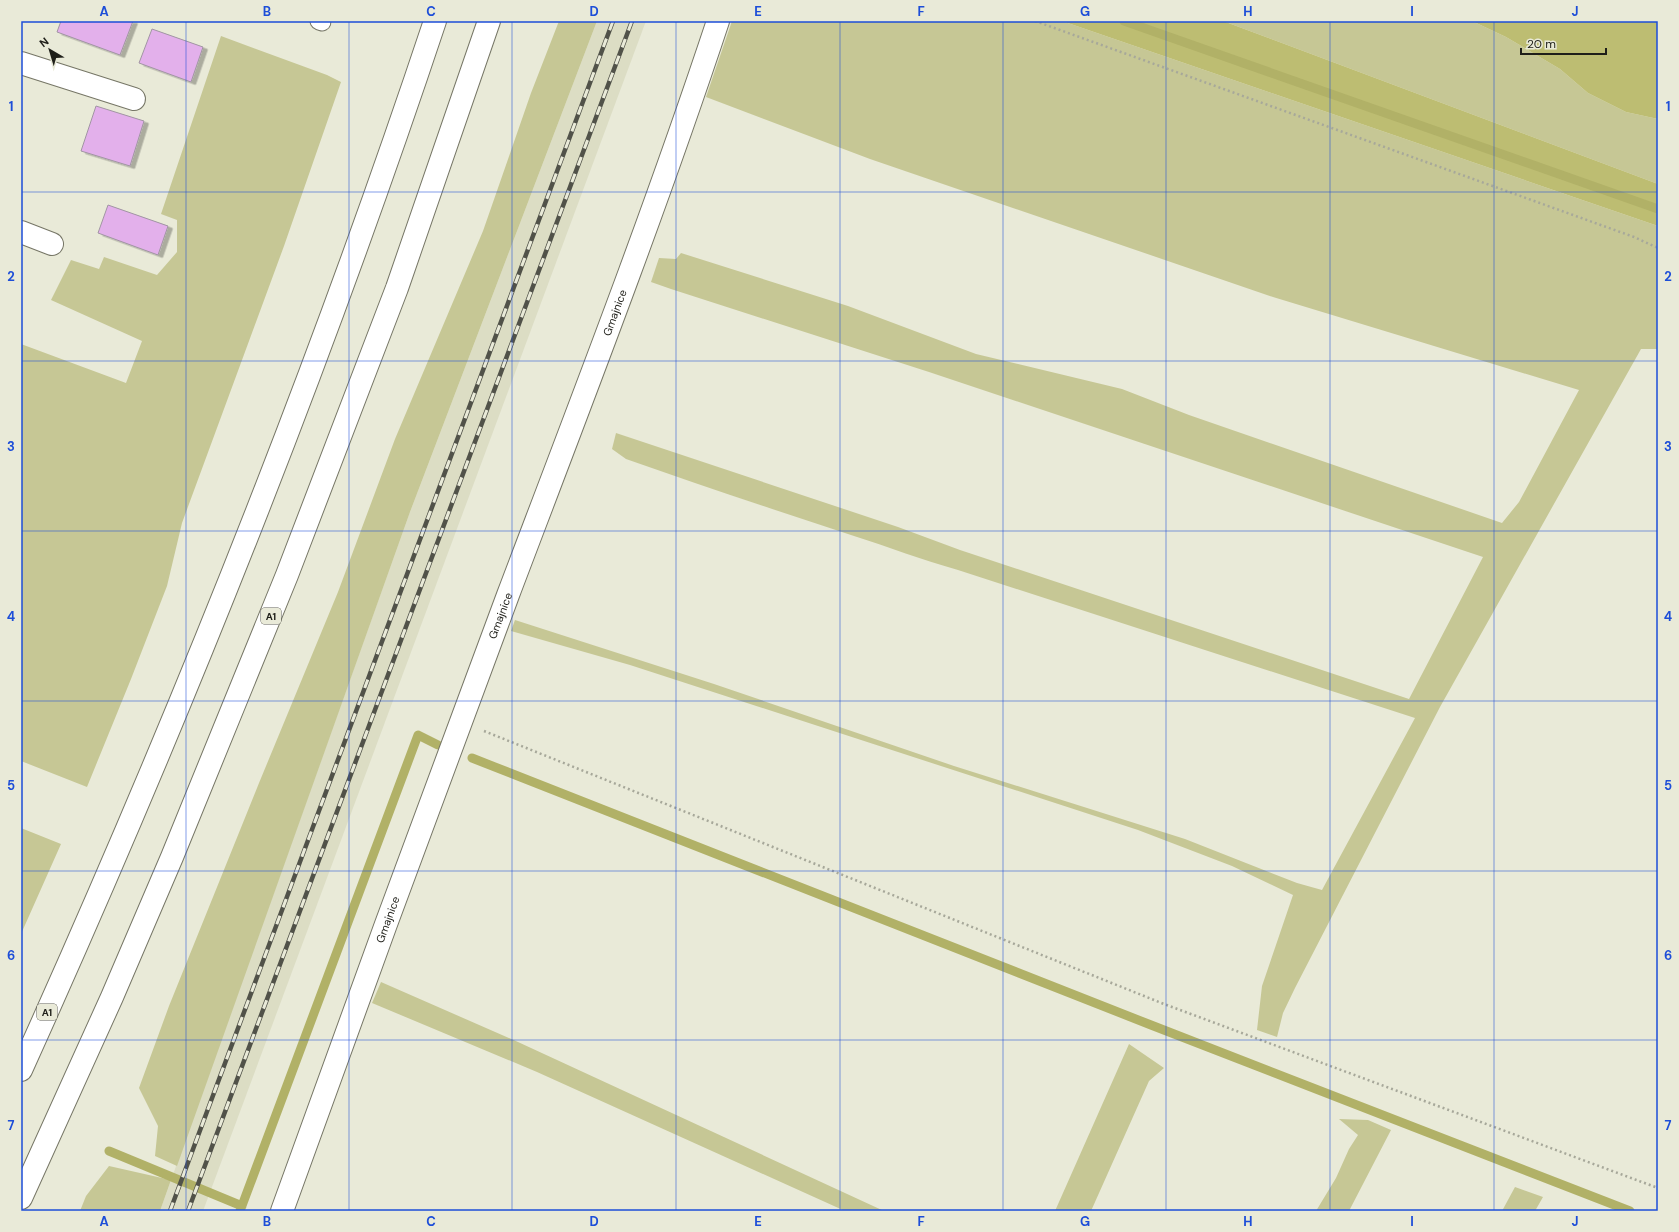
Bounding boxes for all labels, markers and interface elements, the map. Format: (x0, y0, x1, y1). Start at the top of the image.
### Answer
text: A (99, 3, 109, 20)
text: B (263, 3, 271, 20)
text: C (426, 3, 436, 20)
text: D (589, 3, 599, 20)
text: E (754, 3, 762, 20)
text: F (917, 3, 925, 20)
text: G (1080, 3, 1090, 20)
text: H (1243, 3, 1253, 20)
text: I (1410, 3, 1414, 20)
text: J (1571, 3, 1579, 20)
north arrow (30, 30, 70, 70)
scale bar (1521, 30, 1606, 56)
text: N (36, 34, 51, 50)
text: 20 m (1527, 36, 1556, 52)
text: 1 (9, 98, 13, 115)
text: 1 (1666, 98, 1670, 115)
text: 2 (7, 268, 15, 285)
text: 2 (1664, 268, 1672, 285)
street label: Gmajnice (600, 288, 630, 338)
text: 3 (7, 438, 15, 455)
text: 3 (1664, 438, 1672, 455)
street label: Gmajnice (485, 591, 515, 641)
text: 4 (7, 608, 15, 625)
road number: A1 (261, 608, 281, 624)
text: 4 (1664, 608, 1672, 625)
text: 5 (7, 777, 15, 794)
text: 5 (1664, 777, 1672, 794)
street label: Gmajnice (373, 894, 403, 945)
text: 6 (7, 947, 15, 964)
text: 6 (1664, 947, 1672, 964)
road number: A1 (37, 1004, 57, 1020)
text: 7 (8, 1117, 15, 1134)
text: 7 (1665, 1117, 1672, 1134)
text: A (99, 1213, 109, 1230)
text: B (263, 1213, 271, 1230)
text: C (426, 1213, 436, 1230)
text: D (589, 1213, 599, 1230)
text: E (754, 1213, 762, 1230)
text: F (917, 1213, 925, 1230)
text: G (1080, 1213, 1090, 1230)
text: H (1243, 1213, 1253, 1230)
text: I (1410, 1213, 1414, 1230)
text: J (1571, 1213, 1579, 1230)

